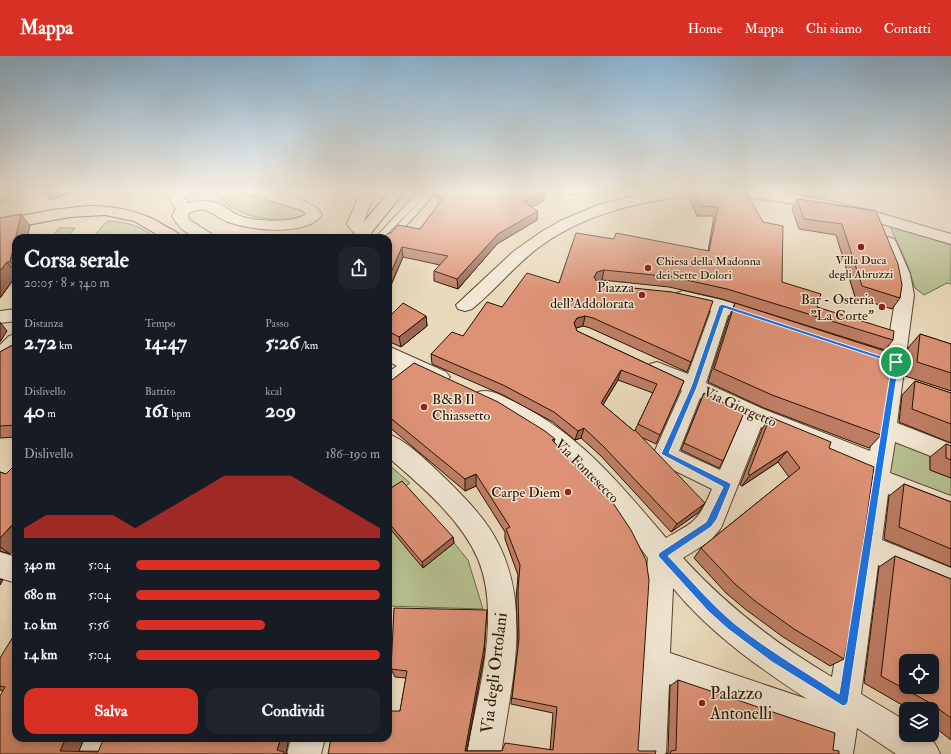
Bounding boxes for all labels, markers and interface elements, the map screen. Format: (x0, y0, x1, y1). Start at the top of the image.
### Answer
text: Mappa (20, 16, 73, 40)
text: Home (688, 20, 723, 37)
text: Mappa (745, 20, 784, 37)
text: Chi siamo (806, 20, 862, 37)
text: Contatti (884, 20, 931, 37)
marker: Villa Duca degli Abruzzi (856, 242, 866, 252)
text: Corsa serale (24, 246, 129, 274)
button: share (338, 247, 380, 289)
place label: Villa Duca degli Abruzzi (829, 253, 893, 282)
place label: Chiesa della Madonna dei Sette Dolori (656, 254, 762, 283)
marker: Chiesa della Madonna dei Sette Dolori (643, 263, 653, 273)
text: 20:05 · 8 × 340 m (24, 275, 110, 291)
place label: Piazza dell'Addolorata (550, 279, 634, 312)
marker: Piazza dell'Addolorata (637, 290, 647, 300)
place label: Bar - Osteria "La Corte" (801, 291, 874, 324)
marker: Bar - Osteria "La Corte" (877, 302, 887, 312)
text: Distanza (24, 317, 63, 330)
text: Tempo (145, 317, 175, 330)
text: Passo (265, 317, 289, 330)
text: 2.72 (24, 330, 57, 355)
text: 14:47 (145, 330, 187, 355)
text: 5:26 (265, 330, 299, 355)
text: km (57, 339, 73, 352)
text: /km (299, 339, 318, 352)
pin (879, 345, 913, 379)
icon: arrive (885, 351, 907, 373)
street label: Via Giorgetto (701, 383, 779, 431)
text: Dislivello (24, 385, 65, 398)
text: Battito (145, 385, 175, 398)
text: kcal (265, 385, 282, 398)
place label: B&B Il Chiassetto (432, 391, 491, 424)
text: 40 (24, 398, 45, 423)
text: 161 (145, 398, 169, 423)
text: 209 (265, 398, 296, 423)
marker: B&B Il Chiassetto (419, 402, 429, 412)
text: m (45, 407, 56, 420)
text: bpm (169, 407, 191, 420)
street label: Via Fontesecco (551, 435, 623, 507)
text: Dislivello (24, 446, 73, 462)
text: 186–190 m (325, 446, 380, 462)
place label: Carpe Diem (491, 484, 560, 502)
marker: Carpe Diem (563, 487, 573, 497)
text: 340 m (24, 557, 55, 573)
text: 5:04 (88, 557, 111, 573)
text: 680 m (24, 587, 56, 603)
text: 5:04 (88, 587, 111, 603)
street label: Via degli Ortolani (476, 611, 512, 735)
text: 1.0 km (24, 617, 57, 633)
text: 5:56 (88, 617, 109, 633)
text: 1.4 km (24, 647, 57, 663)
text: 5:04 (88, 647, 111, 663)
map controls (899, 654, 939, 742)
button: locate (899, 654, 939, 694)
place label: Palazzo Antonelli (709, 683, 773, 724)
button: Salva (24, 688, 198, 734)
button: Condividi (206, 688, 380, 734)
marker: Palazzo Antonelli (697, 698, 707, 708)
button: layers (899, 702, 939, 742)

